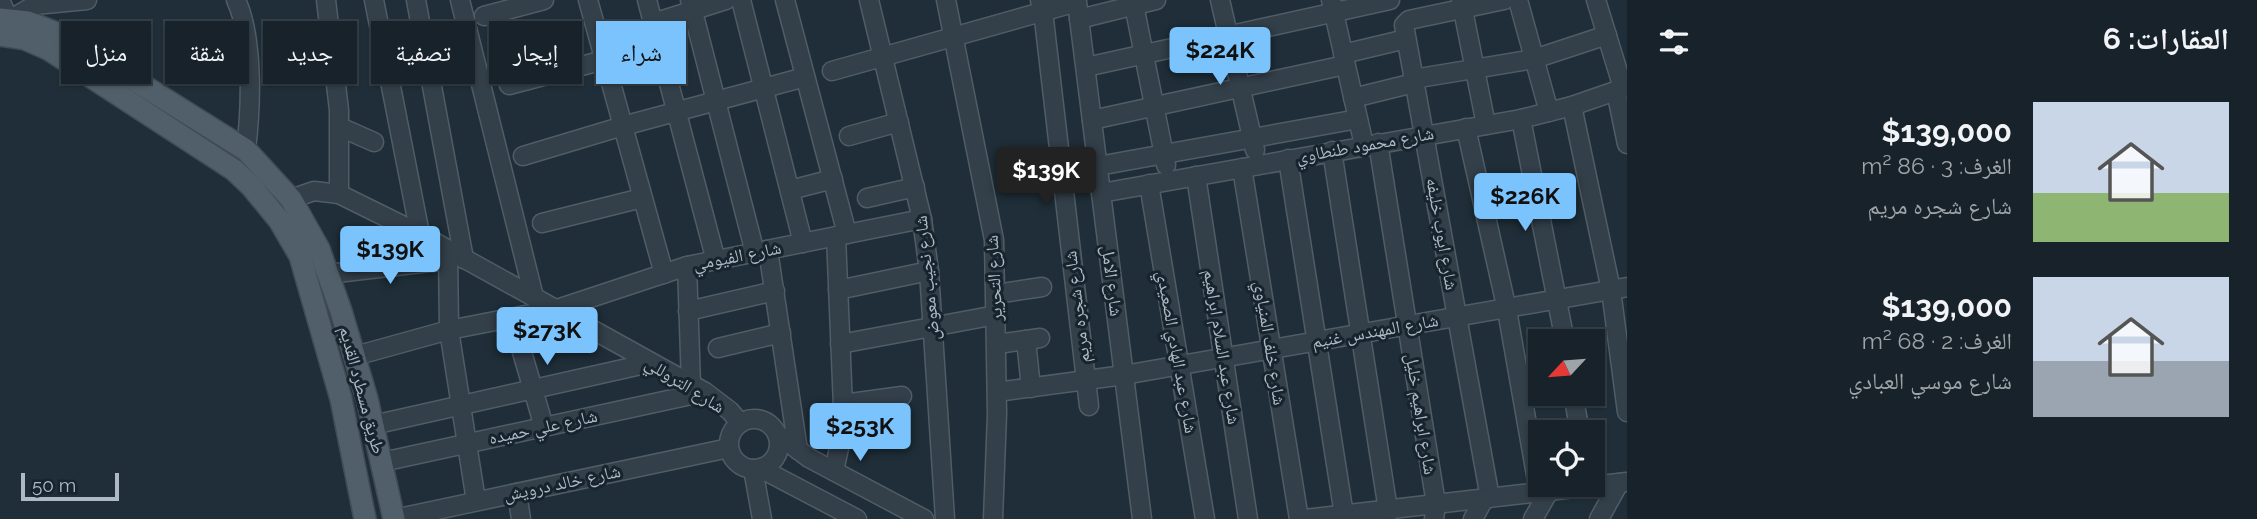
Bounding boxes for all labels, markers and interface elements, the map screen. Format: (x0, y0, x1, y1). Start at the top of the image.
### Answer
chip: منزل (61, 21, 151, 84)
chip: شقة (165, 21, 249, 84)
chip: جديد (263, 21, 357, 84)
chip: تصفية (371, 21, 475, 84)
chip: إيجار (489, 21, 582, 84)
chip: شراء (596, 21, 686, 84)
text: العقارات: 6 (2103, 21, 2229, 56)
icon: filters (1655, 23, 1693, 61)
pin: $224K (1171, 28, 1269, 87)
text: $224K (1185, 36, 1255, 63)
text: $139,000 (1882, 114, 2012, 149)
street label: شارع محمود طنطاوي (1294, 122, 1436, 171)
icon: home (2089, 130, 2173, 214)
pin: $139K (997, 148, 1095, 207)
text: الغرف: 3 · 86 m² (1861, 152, 2012, 179)
text: $139K (1012, 156, 1080, 183)
pin: $226K (1476, 174, 1574, 233)
street label: شارع ايوب خليفه (1421, 176, 1463, 292)
text: $226K (1490, 182, 1560, 209)
text: شارع شجره مريم (1868, 192, 2012, 219)
street label: شارع نجيب معوض (910, 215, 944, 341)
pin: $139K (341, 226, 439, 286)
street label: شارع التحرير (981, 234, 1007, 323)
text: $139K (356, 235, 424, 262)
street label: شارع الفيومي (691, 237, 784, 279)
street label: شارع الامل (1097, 244, 1127, 318)
street label: شارع شجره مريم (1059, 249, 1096, 364)
street label: شارع عبد السلام ابراهيم (1198, 268, 1245, 426)
street label: شارع عبد الهادي الصعيدي (1148, 269, 1202, 436)
street label: شارع خلف المنياوي (1246, 279, 1291, 407)
text: $139,000 (1882, 289, 2012, 324)
icon: home (2089, 305, 2173, 389)
pin: $273K (498, 308, 596, 367)
street label: شارع المهندس غنيم (1310, 309, 1440, 354)
text: $273K (513, 316, 581, 343)
street label: طريق مسطرد القديم (333, 324, 390, 457)
text: الغرف: 2 · 68 m² (1862, 327, 2012, 354)
north arrow (1528, 329, 1605, 406)
map controls (1528, 329, 1605, 497)
street label: شارع التروللي (639, 352, 729, 421)
street label: شارع ابراهيم خليل (1400, 352, 1441, 476)
text: شارع موسي العبادي (1848, 367, 2012, 394)
pin: $253K (811, 404, 909, 463)
street label: شارع علي حميده (487, 405, 600, 453)
text: $253K (826, 412, 894, 439)
button: locate (1528, 420, 1605, 497)
street label: شارع خالد درويش (501, 460, 623, 506)
scale bar (21, 470, 119, 502)
text: 50 m (32, 474, 76, 496)

